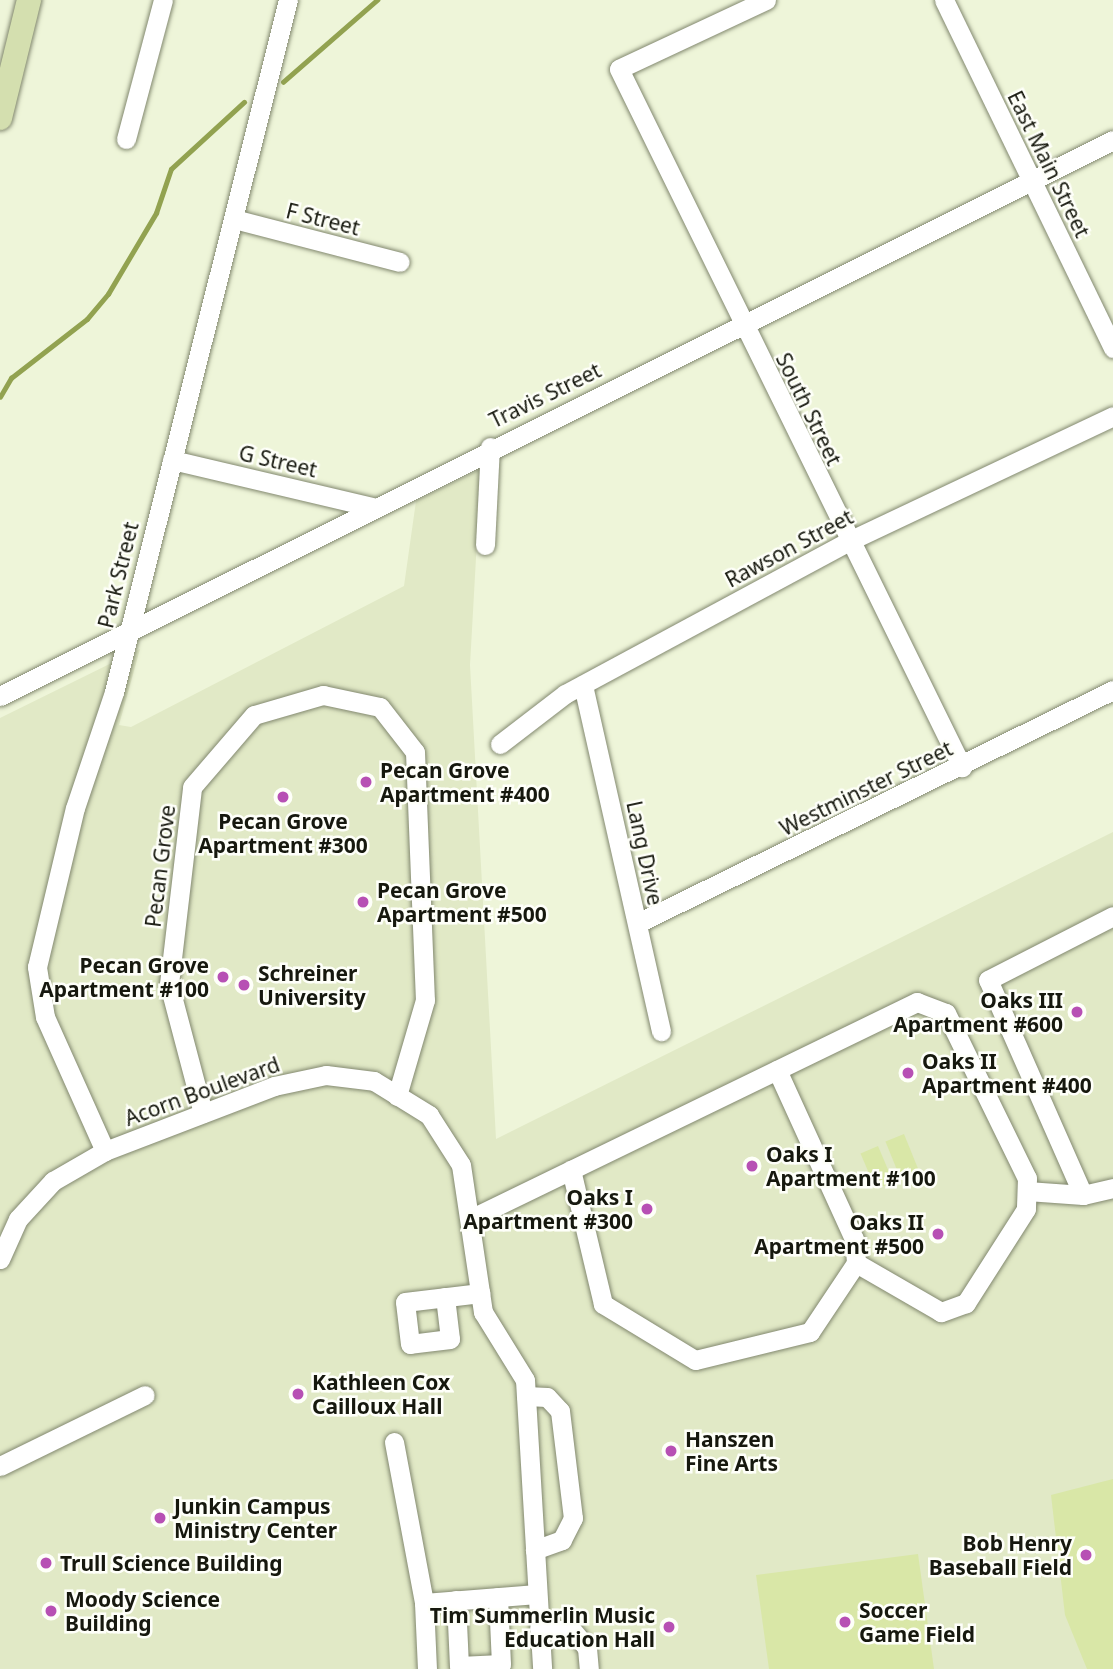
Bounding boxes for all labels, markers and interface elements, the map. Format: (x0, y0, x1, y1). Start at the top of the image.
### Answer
street label: East Main Street (1003, 87, 1095, 241)
street label: F Street (284, 198, 362, 240)
street label: South Street (771, 349, 847, 469)
street label: Travis Street (485, 357, 605, 433)
street label: G Street (236, 440, 320, 482)
street label: Rawson Street (721, 504, 857, 592)
street label: Park Street (93, 519, 143, 631)
street label: Westminster Street (776, 735, 956, 841)
place label: Pecan Grove Apartment #400 (380, 757, 550, 807)
marker: Pecan Grove Apartment #400 (358, 774, 374, 790)
marker: Pecan Grove Apartment #300 (275, 789, 291, 805)
street label: Lang Drive (622, 799, 668, 907)
street label: Pecan Grove (140, 803, 180, 929)
place label: Pecan Grove Apartment #300 (198, 808, 368, 858)
place label: Pecan Grove Apartment #500 (377, 877, 547, 927)
marker: Pecan Grove Apartment #500 (355, 894, 371, 910)
place label: Pecan Grove Apartment #100 (39, 952, 209, 1002)
place label: Schreiner University (258, 960, 366, 1010)
marker: Pecan Grove Apartment #100 (215, 969, 231, 985)
marker: Schreiner University (236, 977, 252, 993)
place label: Oaks III Apartment #600 (893, 987, 1063, 1037)
marker: Oaks III Apartment #600 (1069, 1004, 1085, 1020)
place label: Oaks II Apartment #400 (922, 1048, 1092, 1098)
street label: Acorn Boulevard (121, 1051, 283, 1131)
marker: Oaks II Apartment #400 (900, 1065, 916, 1081)
place label: Oaks I Apartment #100 (766, 1141, 936, 1191)
marker: Oaks I Apartment #100 (744, 1158, 760, 1174)
place label: Oaks I Apartment #300 (463, 1184, 633, 1234)
marker: Oaks I Apartment #300 (639, 1201, 655, 1217)
place label: Oaks II Apartment #500 (754, 1209, 924, 1259)
marker: Oaks II Apartment #500 (930, 1226, 946, 1242)
place label: Kathleen Cox Cailloux Hall (312, 1369, 450, 1419)
marker: Kathleen Cox Cailloux Hall (290, 1386, 306, 1402)
place label: Hanszen Fine Arts (685, 1426, 778, 1476)
marker: Hanszen Fine Arts (663, 1443, 679, 1459)
place label: Junkin Campus Ministry Center (174, 1493, 337, 1543)
marker: Junkin Campus Ministry Center (152, 1510, 168, 1526)
place label: Bob Henry Baseball Field (929, 1530, 1072, 1580)
marker: Bob Henry Baseball Field (1078, 1547, 1094, 1563)
place label: Trull Science Building (60, 1550, 282, 1576)
marker: Trull Science Building (38, 1555, 54, 1571)
place label: Moody Science Building (65, 1586, 220, 1636)
place label: Soccer Game Field (859, 1597, 975, 1647)
place label: Tim Summerlin Music Education Hall (430, 1602, 655, 1652)
marker: Moody Science Building (43, 1603, 59, 1619)
marker: Soccer Game Field (837, 1614, 853, 1630)
marker: Tim Summerlin Music Education Hall (661, 1619, 677, 1635)

